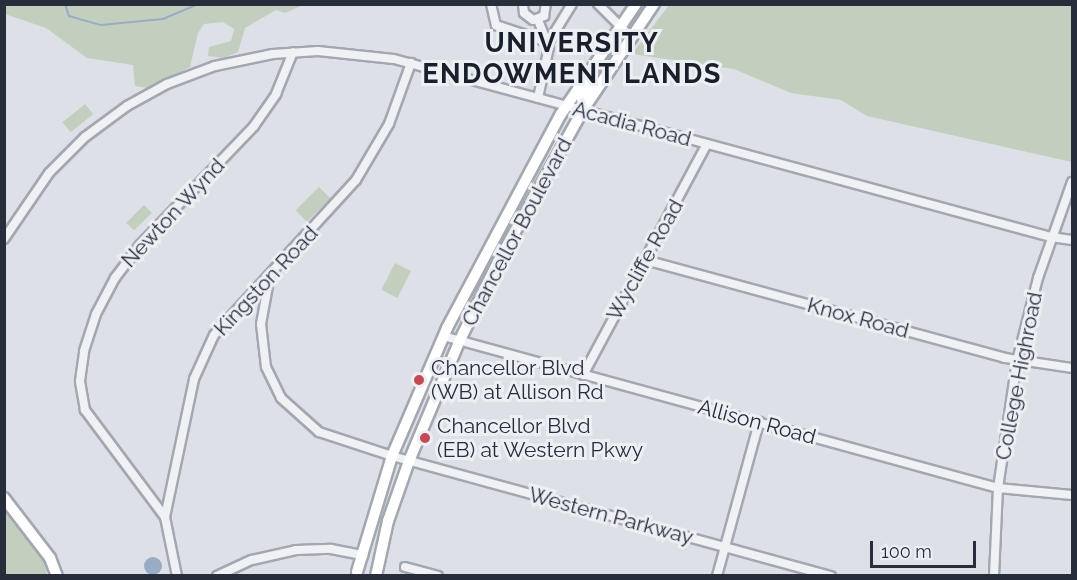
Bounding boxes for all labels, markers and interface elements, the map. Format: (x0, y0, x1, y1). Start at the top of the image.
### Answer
district label: UNIVERSITY ENDOWMENT LANDS (422, 26, 722, 89)
street label: Acadia Road (570, 96, 694, 152)
street label: Chancellor Boulevard (457, 133, 577, 331)
street label: Newton Wynd (116, 153, 230, 273)
street label: Wycliffe Road (601, 195, 689, 325)
street label: Kingston Road (209, 221, 323, 341)
street label: College Highroad (990, 290, 1048, 462)
street label: Knox Road (804, 292, 912, 344)
place label: Chancellor Blvd (WB) at Allison Rd (431, 355, 604, 405)
marker: Chancellor Blvd (WB) at Allison Rd (412, 373, 426, 387)
street label: Allison Road (695, 394, 819, 450)
place label: Chancellor Blvd (EB) at Western Pkwy (437, 413, 644, 463)
marker: Chancellor Blvd (EB) at Western Pkwy (418, 431, 432, 445)
street label: Western Parkway (526, 482, 696, 550)
scale bar (873, 529, 980, 567)
text: 100 m (881, 541, 932, 562)

